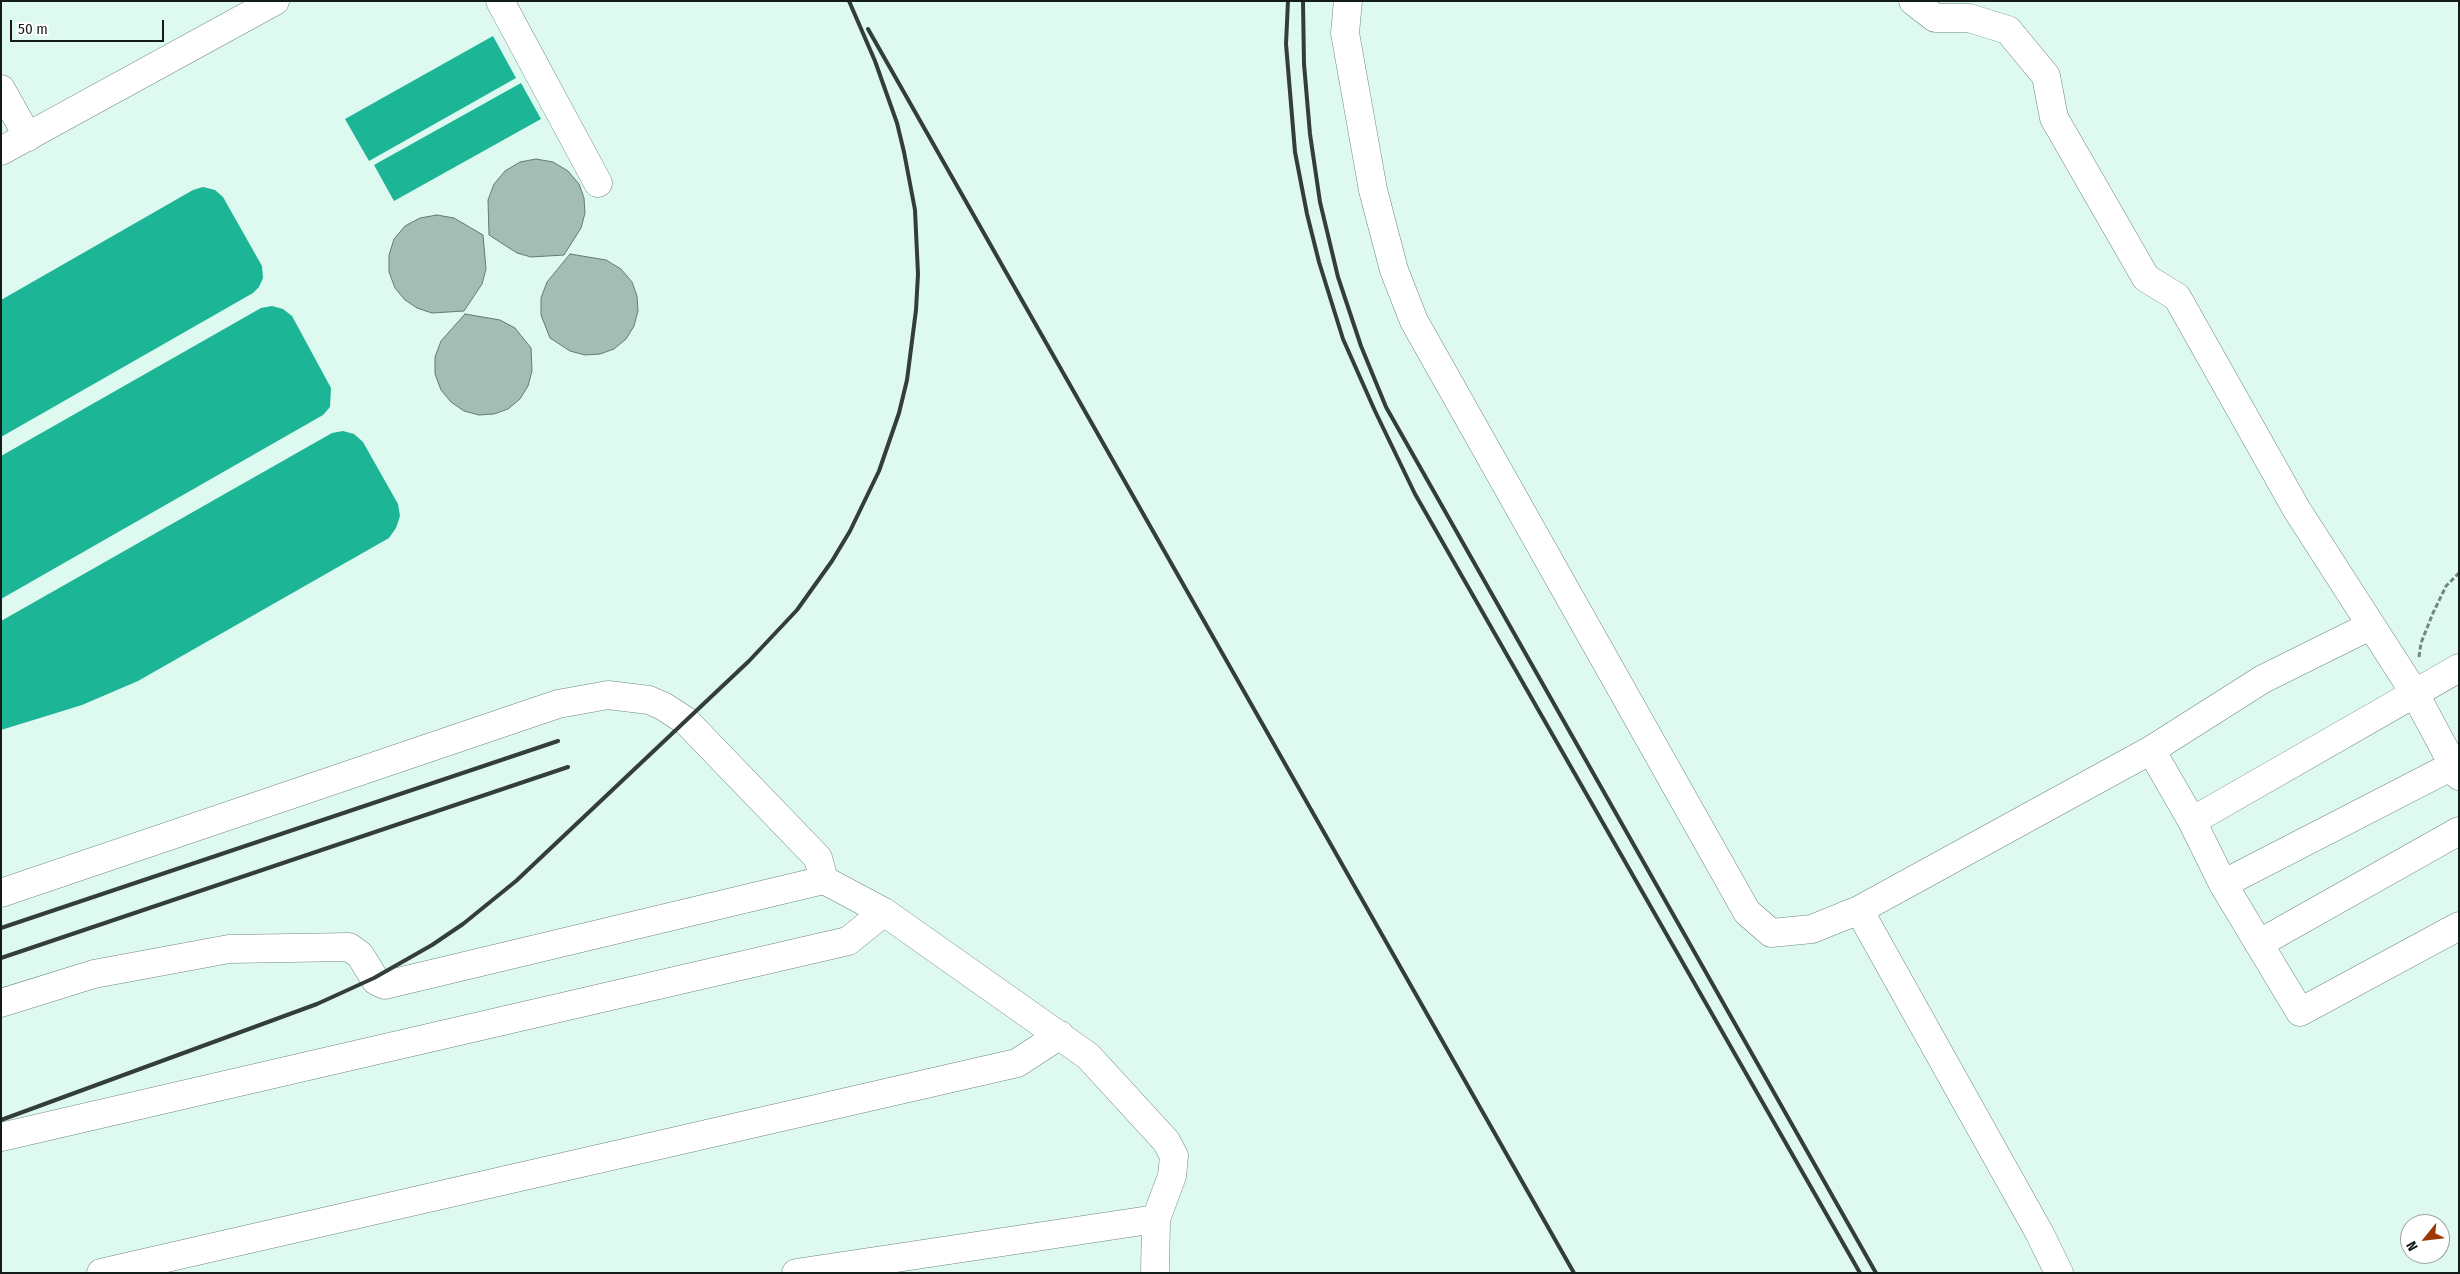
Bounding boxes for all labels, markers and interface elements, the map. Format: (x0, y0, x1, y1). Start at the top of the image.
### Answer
scale bar (12, 10, 166, 42)
text: 50 m (18, 20, 48, 38)
north arrow (2400, 1214, 2450, 1264)
text: N (2403, 1238, 2422, 1254)

